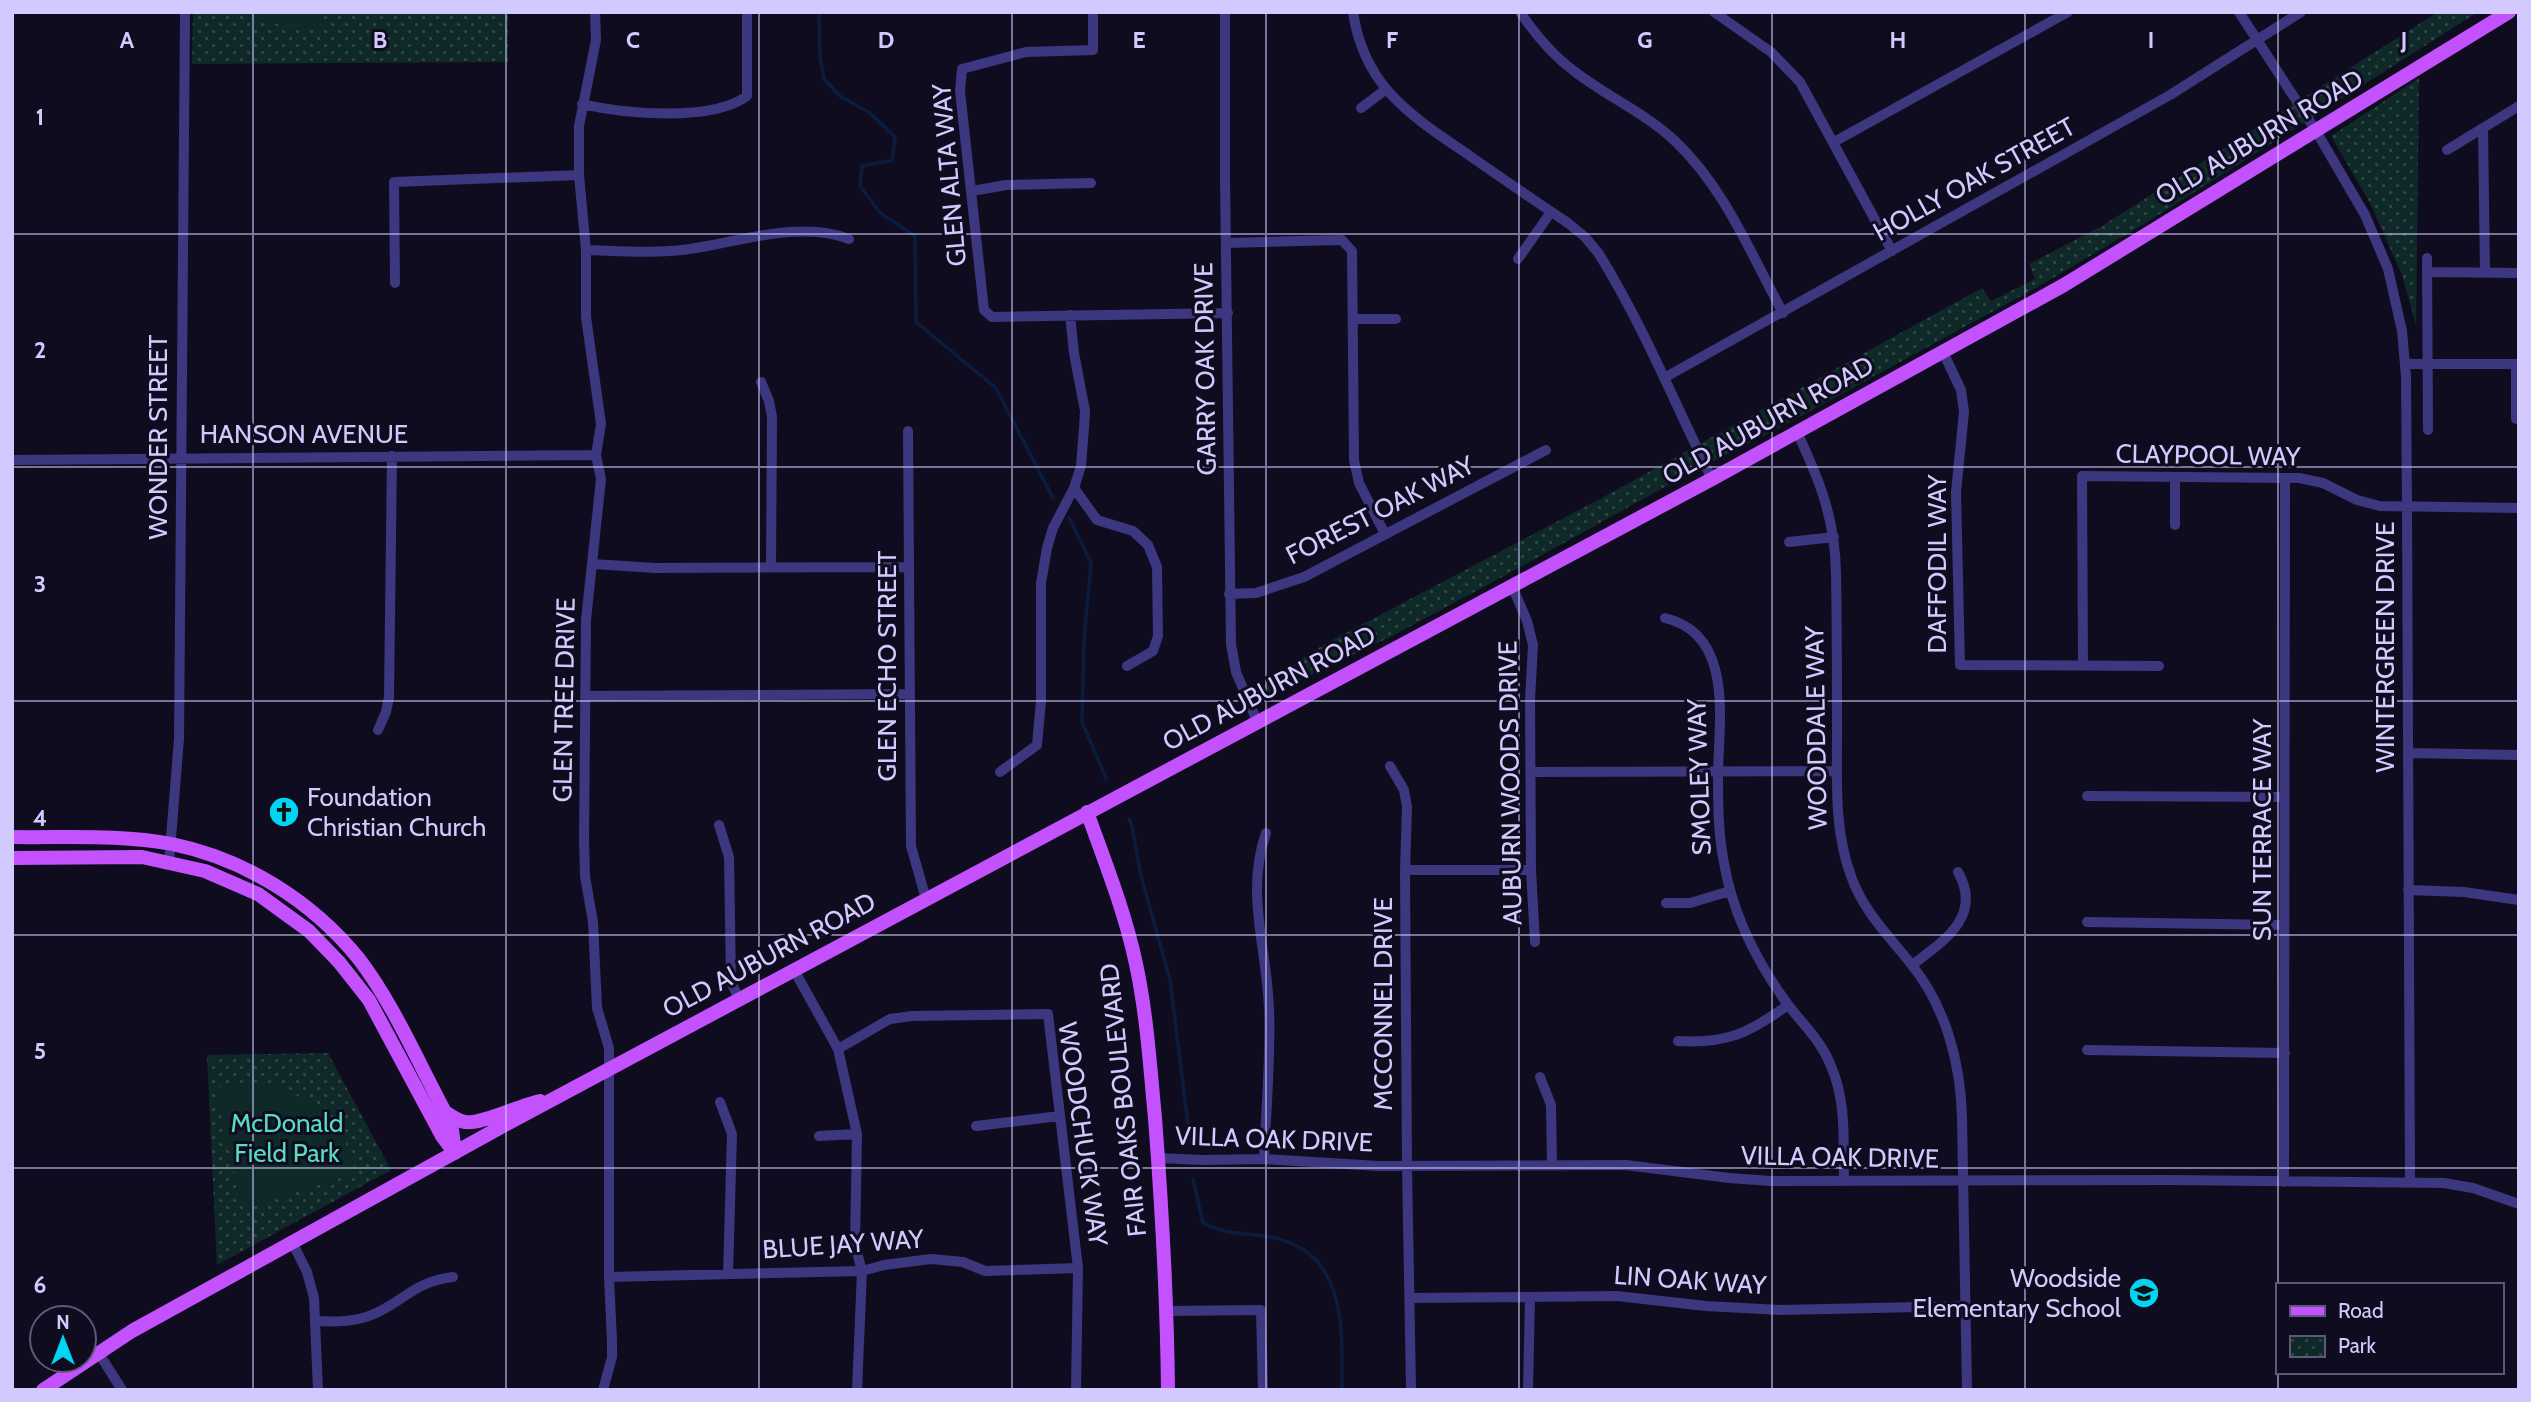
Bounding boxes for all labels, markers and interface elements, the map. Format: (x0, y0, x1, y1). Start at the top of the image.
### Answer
text: A (120, 26, 135, 54)
text: B (373, 26, 387, 54)
text: C (626, 26, 640, 54)
text: D (878, 26, 894, 54)
text: E (1132, 26, 1146, 54)
text: F (1386, 26, 1398, 54)
text: G (1637, 26, 1653, 54)
text: H (1890, 26, 1906, 54)
text: I (2148, 26, 2154, 54)
text: J (2400, 26, 2407, 54)
street label: OLD AUBURN ROAD (2149, 62, 2369, 212)
street label: GLEN ALTA WAY (925, 82, 973, 268)
text: 1 (36, 103, 44, 131)
street label: HOLLY OAK STREET (1867, 110, 2081, 248)
street label: GARRY OAK DRIVE (1187, 262, 1223, 476)
street label: WONDER STREET (142, 334, 174, 539)
text: 2 (34, 336, 46, 364)
street label: OLD AUBURN ROAD (1657, 349, 1879, 491)
street label: HANSON AVENUE (200, 418, 408, 450)
street label: CLAYPOOL WAY (2115, 437, 2301, 473)
street label: FOREST OAK WAY (1280, 449, 1480, 571)
street label: DAFFODIL WAY (1921, 474, 1953, 653)
street label: WINTERGREEN DRIVE (2369, 521, 2401, 773)
street label: GLEN ECHO STREET (871, 550, 903, 781)
text: 3 (34, 570, 46, 598)
street label: GLEN TREE DRIVE (546, 597, 582, 803)
street label: OLD AUBURN ROAD (1157, 618, 1381, 758)
street label: WOODDALE WAY (1798, 626, 1834, 830)
street label: AUBURN WOODS DRIVE (1492, 641, 1528, 925)
street label: SMOLEY WAY (1680, 698, 1718, 856)
street label: SUN TERRACE WAY (2246, 718, 2278, 941)
place label: Foundation Christian Church (307, 781, 486, 843)
church icon: Foundation Christian Church (267, 795, 301, 829)
text: 4 (33, 804, 47, 832)
street label: OLD AUBURN ROAD (657, 885, 881, 1025)
street label: MCCONNEL DRIVE (1367, 897, 1399, 1111)
street label: FAIR OAKS BOULEVARD (1093, 962, 1153, 1238)
street label: WOODCHUCK WAY (1051, 1020, 1115, 1248)
text: 5 (34, 1037, 46, 1065)
park label: McDonald Field Park (231, 1107, 343, 1169)
street label: VILLA OAK DRIVE (1174, 1120, 1374, 1158)
street label: VILLA OAK DRIVE (1741, 1139, 1939, 1175)
street label: BLUE JAY WAY (761, 1222, 925, 1266)
street label: LIN OAK WAY (1613, 1259, 1768, 1301)
place label: Woodside Elementary School (1913, 1262, 2121, 1324)
text: 6 (34, 1271, 46, 1299)
school or university icon: Woodside Elementary School (2127, 1276, 2161, 1310)
legend (2276, 1283, 2503, 1374)
text: Road (2338, 1298, 2384, 1323)
north arrow (28, 1304, 98, 1374)
text: N (56, 1311, 70, 1334)
text: Park (2338, 1333, 2376, 1358)

